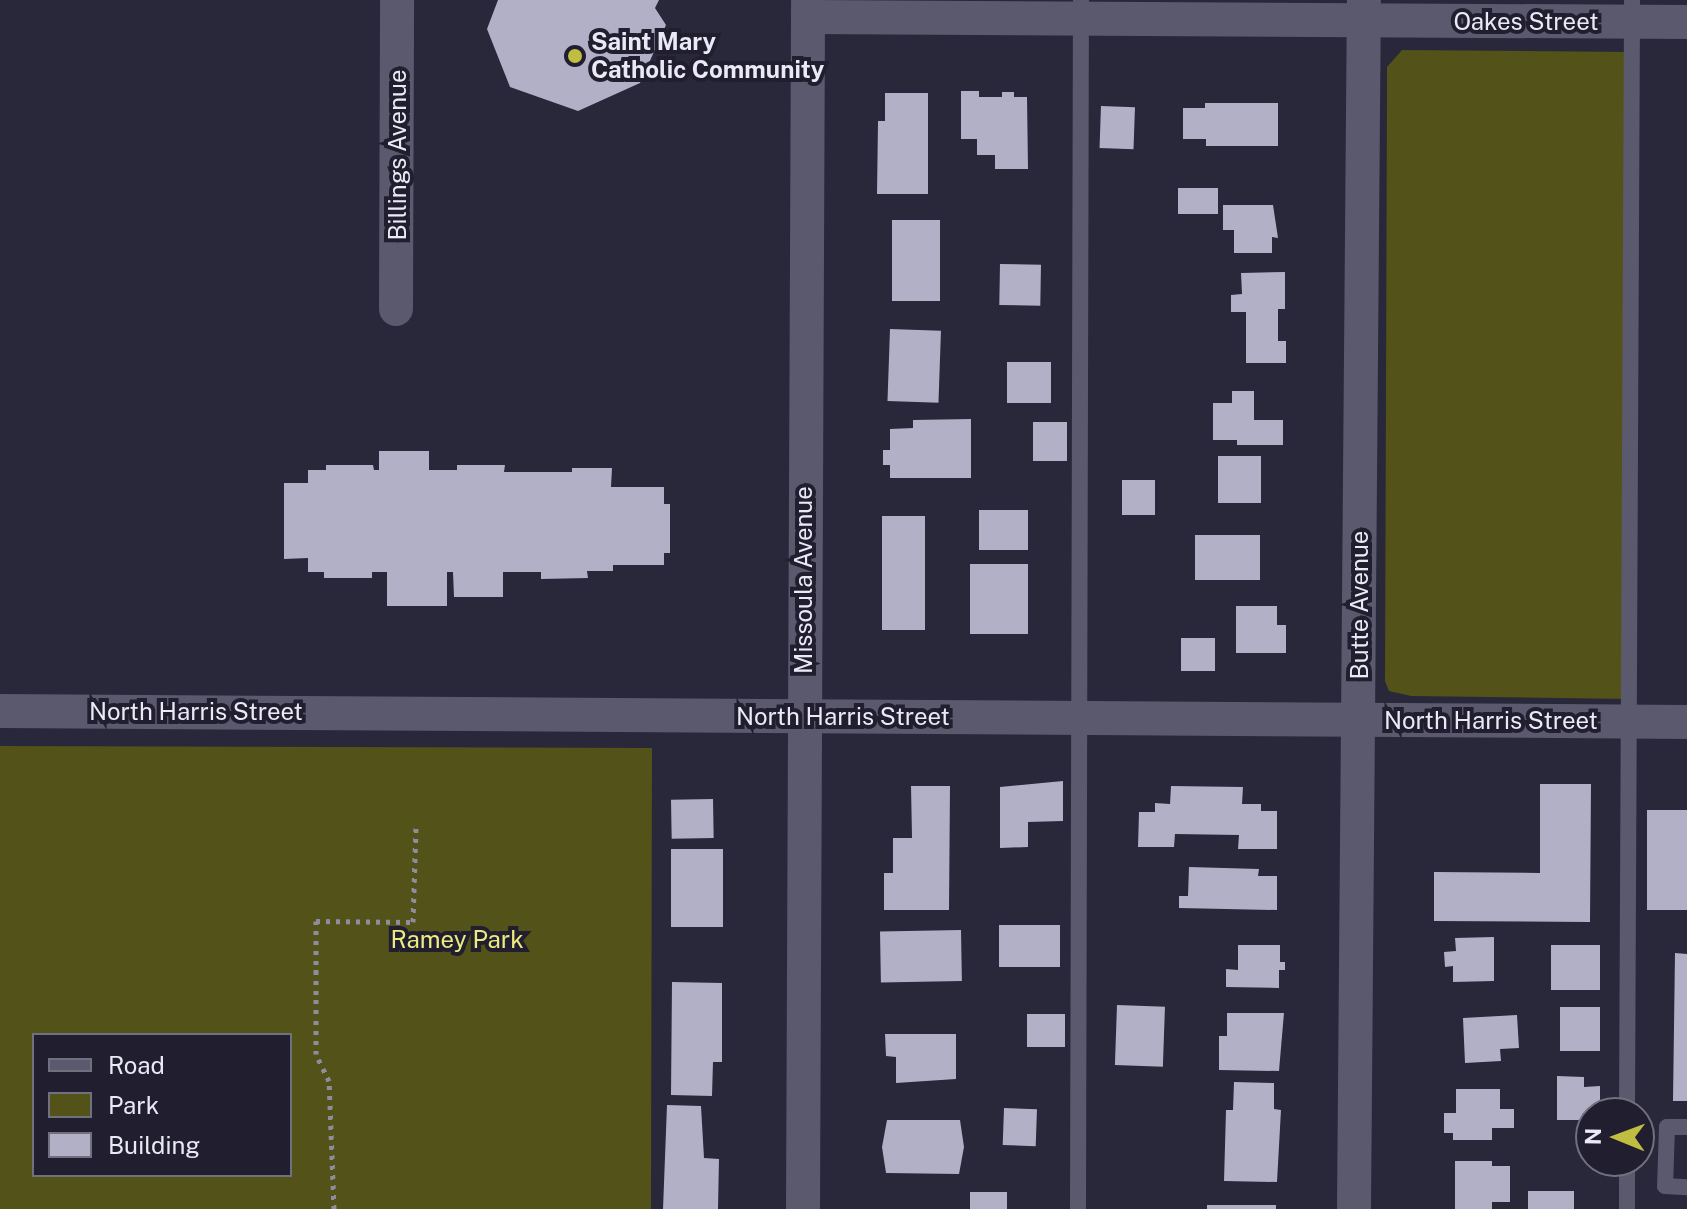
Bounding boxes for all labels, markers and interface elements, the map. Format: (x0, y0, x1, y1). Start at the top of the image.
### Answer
street label: Oakes Street (1453, 8, 1599, 36)
place label: Saint Mary Catholic Community (591, 28, 824, 84)
marker: Saint Mary Catholic Community (566, 47, 584, 65)
street label: Billings Avenue (384, 69, 412, 241)
street label: Missoula Avenue (790, 486, 818, 674)
street label: Butte Avenue (1346, 530, 1374, 680)
street label: North Harris Street (89, 698, 303, 726)
street label: North Harris Street (736, 703, 950, 731)
street label: North Harris Street (1384, 707, 1598, 735)
park label: Ramey Park (390, 926, 524, 954)
legend (32, 1033, 292, 1177)
text: Road (108, 1051, 165, 1079)
text: Park (108, 1091, 159, 1119)
north arrow (1575, 1097, 1655, 1177)
text: N (1580, 1128, 1606, 1145)
text: Building (108, 1131, 200, 1159)

